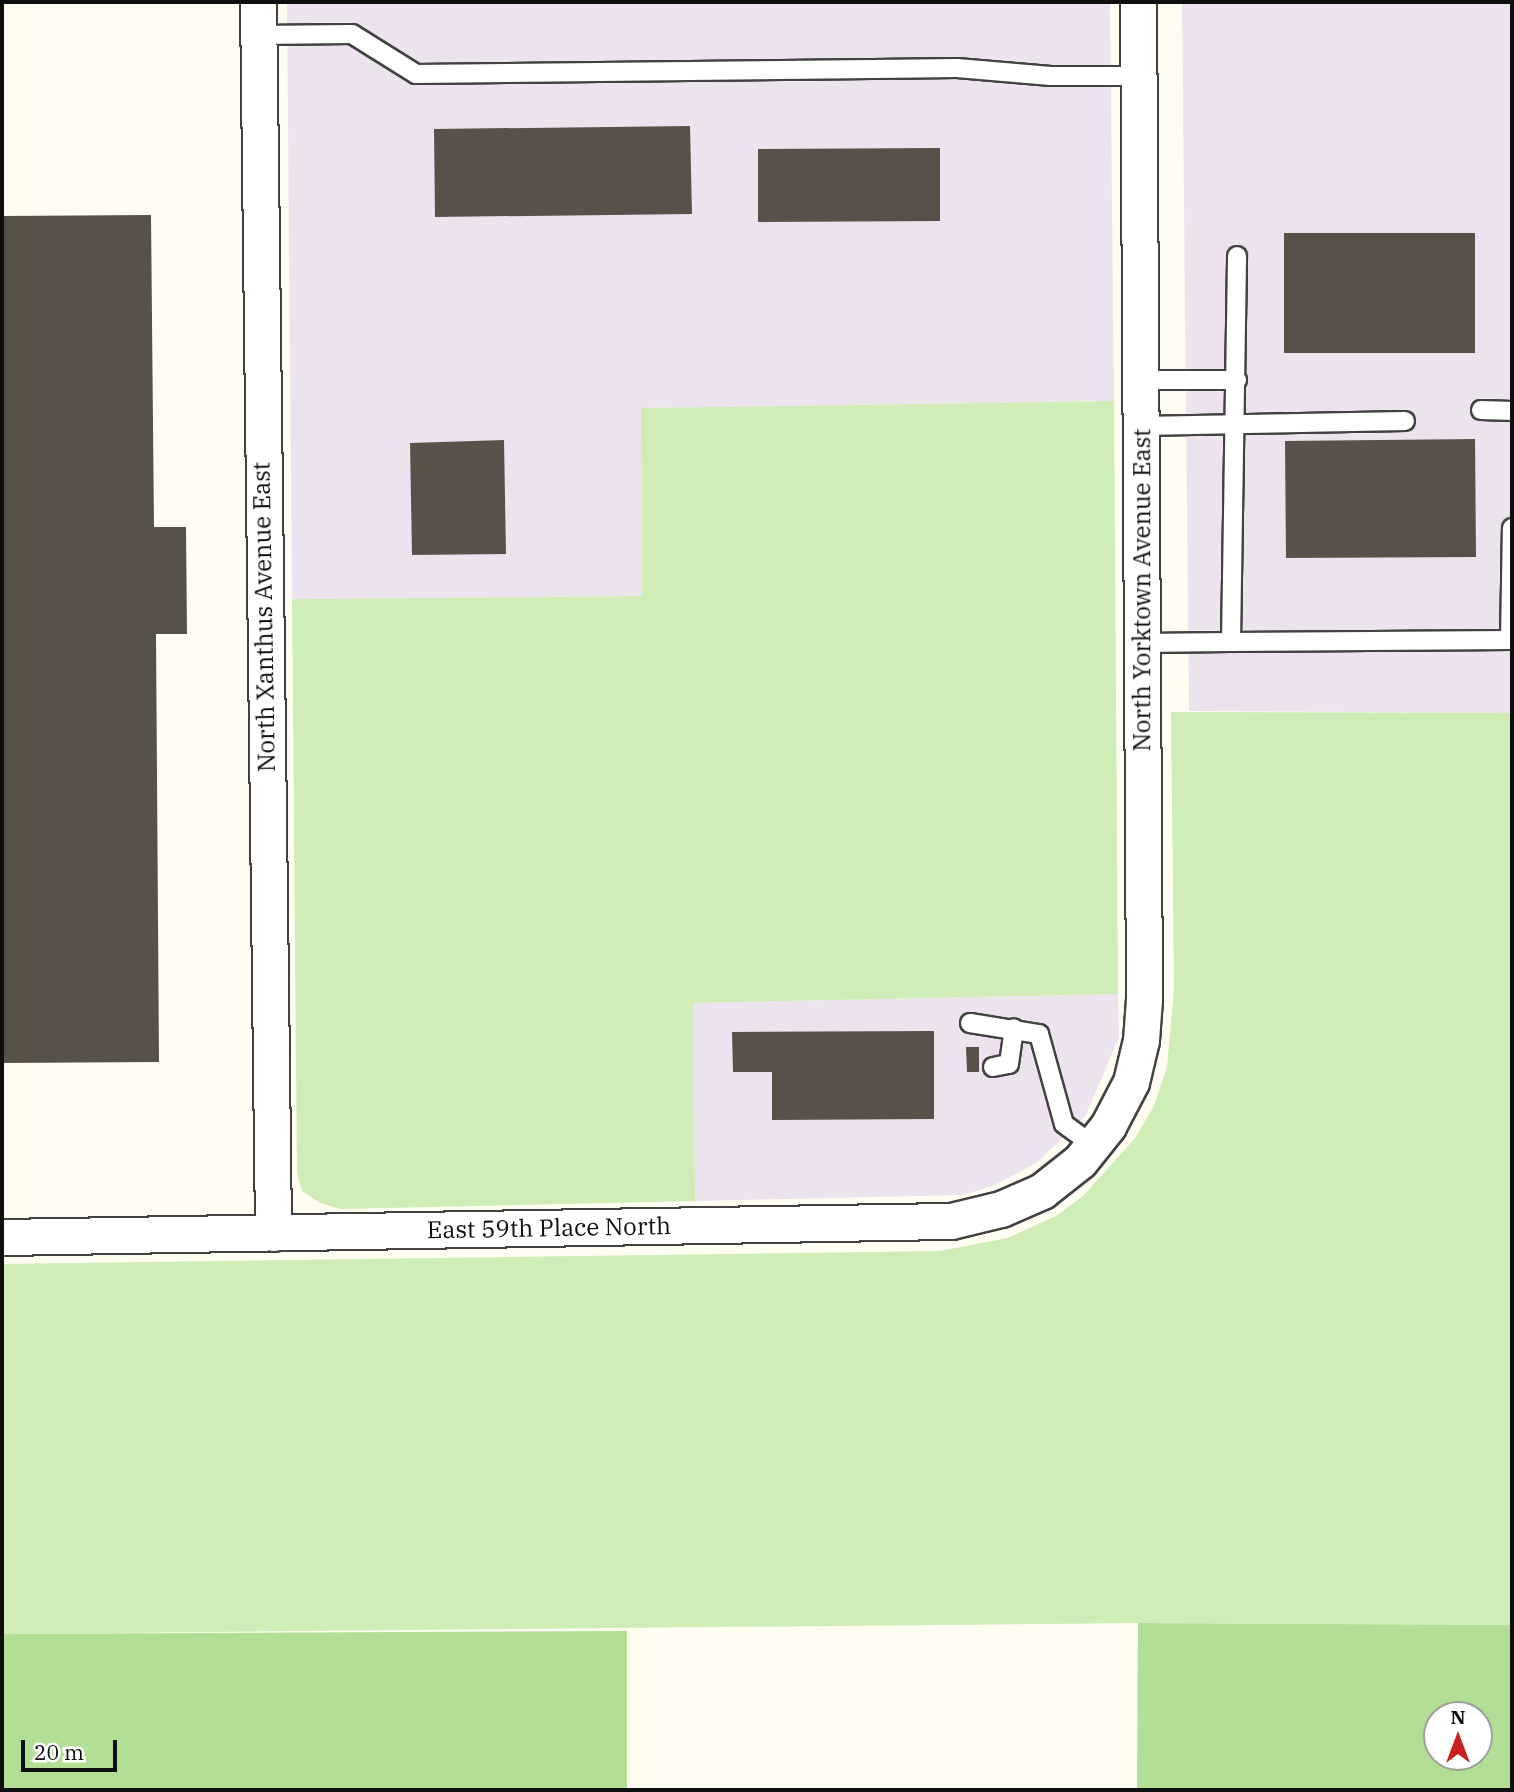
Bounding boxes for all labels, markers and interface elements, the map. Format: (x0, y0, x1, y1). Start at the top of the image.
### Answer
street label: North Yorktown Avenue East (1128, 428, 1156, 752)
street label: North Xanthus Avenue East (247, 462, 281, 772)
street label: East 59th Place North (427, 1211, 671, 1245)
north arrow (1423, 1701, 1493, 1771)
text: N (1450, 1705, 1466, 1729)
scale bar (24, 1726, 121, 1770)
text: 20 m (34, 1738, 84, 1766)

